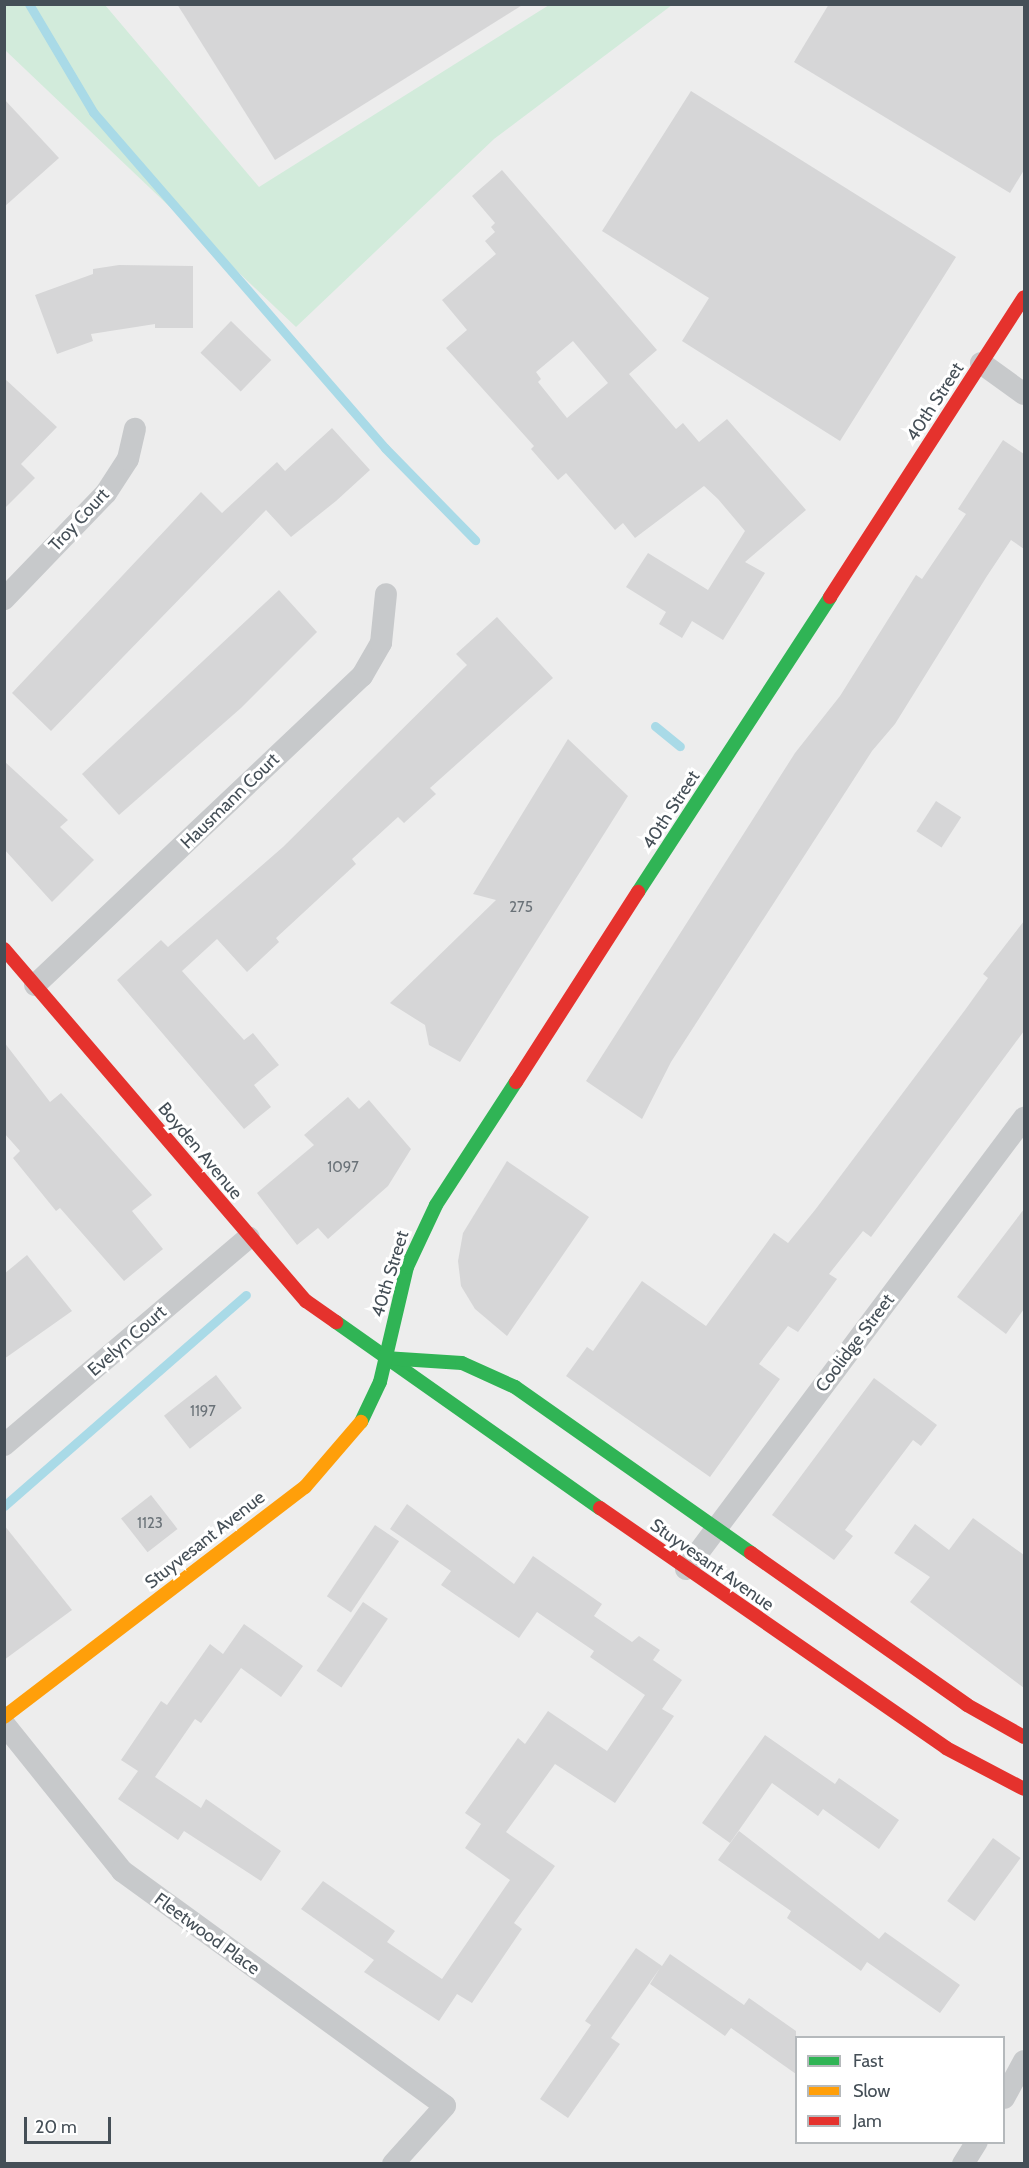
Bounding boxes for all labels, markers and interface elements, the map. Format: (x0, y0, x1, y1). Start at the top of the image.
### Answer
street label: 40th Street (902, 359, 968, 445)
street label: Troy Court (44, 484, 114, 556)
street label: Hausmann Court (176, 749, 284, 853)
street label: 40th Street (638, 767, 704, 853)
house number: 275 (509, 899, 533, 917)
street label: Boyden Avenue (153, 1098, 247, 1204)
house number: 1097 (327, 1159, 359, 1177)
street label: 40th Street (367, 1228, 413, 1320)
street label: Coolidge Street (811, 1290, 899, 1396)
street label: Evelyn Court (83, 1301, 171, 1381)
house number: 1197 (190, 1403, 216, 1421)
street label: Stuyvesant Avenue (141, 1487, 269, 1593)
street label: Stuyvesant Avenue (646, 1514, 778, 1616)
house number: 1123 (137, 1515, 163, 1533)
street label: Fleetwood Place (150, 1888, 264, 1980)
legend (795, 2036, 1005, 2144)
text: Fast (853, 2050, 884, 2072)
text: Slow (853, 2080, 890, 2102)
scale bar (27, 2105, 114, 2143)
text: Jam (853, 2110, 882, 2132)
text: 20 m (35, 2116, 77, 2138)

